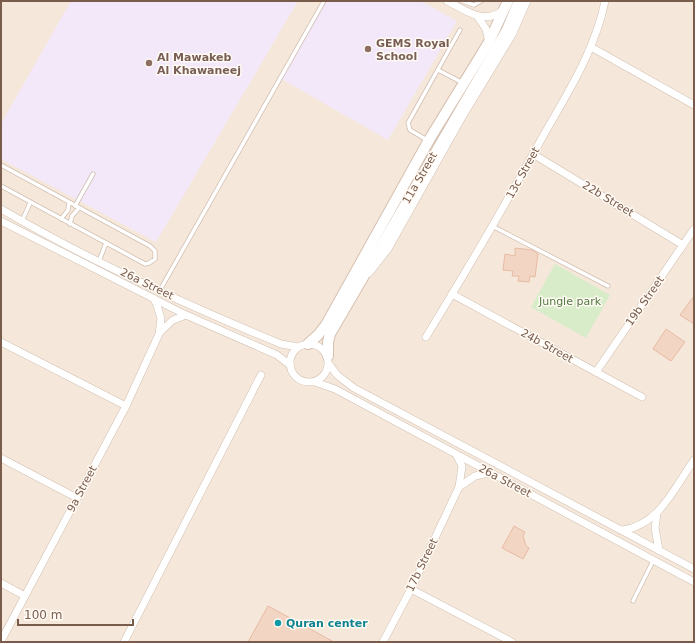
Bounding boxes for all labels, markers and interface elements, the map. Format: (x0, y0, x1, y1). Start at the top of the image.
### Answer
place label: GEMS Royal School (376, 37, 450, 63)
marker: GEMS Royal School (363, 44, 373, 54)
place label: Al Mawakeb Al Khawaneej (157, 51, 241, 77)
marker: Al Mawakeb Al Khawaneej (144, 58, 154, 68)
street label: 13c Street (504, 144, 543, 201)
street label: 11a Street (400, 149, 440, 206)
street label: 22b Street (580, 179, 637, 220)
street label: 26a Street (118, 266, 176, 303)
street label: 19b Street (623, 273, 667, 328)
park label: Jungle park (538, 295, 602, 308)
street label: 24b Street (519, 326, 576, 366)
street label: 26a Street (476, 462, 534, 501)
street label: 9a Street (64, 463, 100, 514)
street label: 17b Street (403, 536, 441, 594)
scale bar (18, 601, 133, 627)
text: 100 m (24, 608, 62, 622)
place label: Quran center (286, 617, 368, 630)
marker: Quran center (273, 618, 283, 628)

